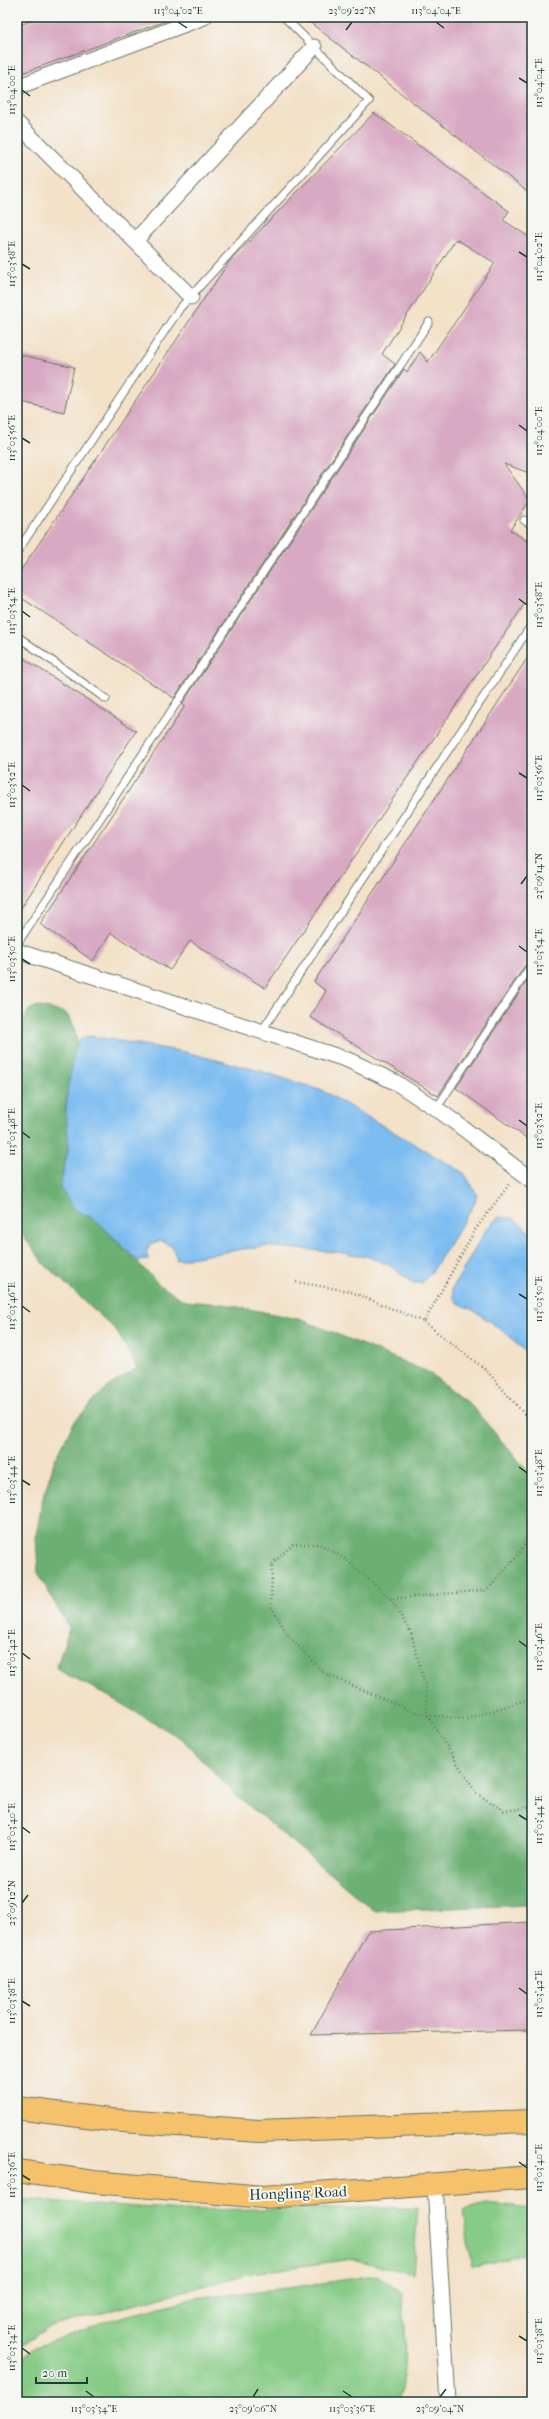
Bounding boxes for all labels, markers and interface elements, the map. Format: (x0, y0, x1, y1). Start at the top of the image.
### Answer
text: 113°04'02"E (154, 5, 203, 17)
text: 23°09'22"N (328, 5, 376, 17)
text: 113°04'04"E (411, 5, 461, 17)
text: 113°04'04"E (533, 58, 545, 108)
text: 113°04'00"E (6, 65, 18, 115)
text: 113°04'02"E (533, 233, 545, 282)
text: 113°03'58"E (6, 241, 18, 287)
text: 113°04'00"E (533, 406, 545, 456)
text: 113°03'56"E (6, 415, 18, 461)
text: 113°03'58"E (533, 582, 545, 628)
text: 113°03'54"E (6, 588, 18, 634)
text: 113°03'56"E (533, 755, 545, 801)
text: 113°03'52"E (6, 762, 18, 808)
text: 23°09'14"N (533, 852, 545, 899)
text: 113°03'54"E (533, 929, 545, 975)
text: 113°03'50"E (6, 936, 18, 982)
text: 113°03'52"E (533, 1103, 545, 1149)
text: 113°03'48"E (6, 1108, 18, 1156)
text: 113°03'50"E (533, 1276, 545, 1322)
text: 113°03'46"E (6, 1282, 18, 1330)
text: 113°03'48"E (533, 1449, 545, 1497)
text: 113°03'44"E (6, 1456, 18, 1504)
text: 113°03'46"E (533, 1623, 545, 1671)
text: 113°03'42"E (6, 1629, 18, 1677)
text: 113°03'44"E (533, 1796, 545, 1844)
text: 113°03'40"E (6, 1803, 18, 1851)
text: 23°09'12"N (6, 1880, 18, 1926)
text: 113°03'42"E (533, 1970, 545, 2018)
text: 113°03'38"E (6, 1978, 18, 2024)
text: 113°03'40"E (533, 2144, 545, 2192)
text: 113°03'36"E (6, 2152, 18, 2198)
street label: Hongling Road (249, 2182, 348, 2204)
text: 113°03'38"E (533, 2318, 545, 2364)
text: 113°03'34"E (6, 2325, 18, 2371)
scale bar (36, 2359, 87, 2385)
text: 20 m (42, 2366, 67, 2380)
text: 113°03'34"E (71, 2403, 117, 2415)
text: 23°09'06"N (229, 2403, 278, 2415)
text: 113°03'36"E (329, 2403, 375, 2415)
text: 23°09'04"N (416, 2403, 465, 2415)

